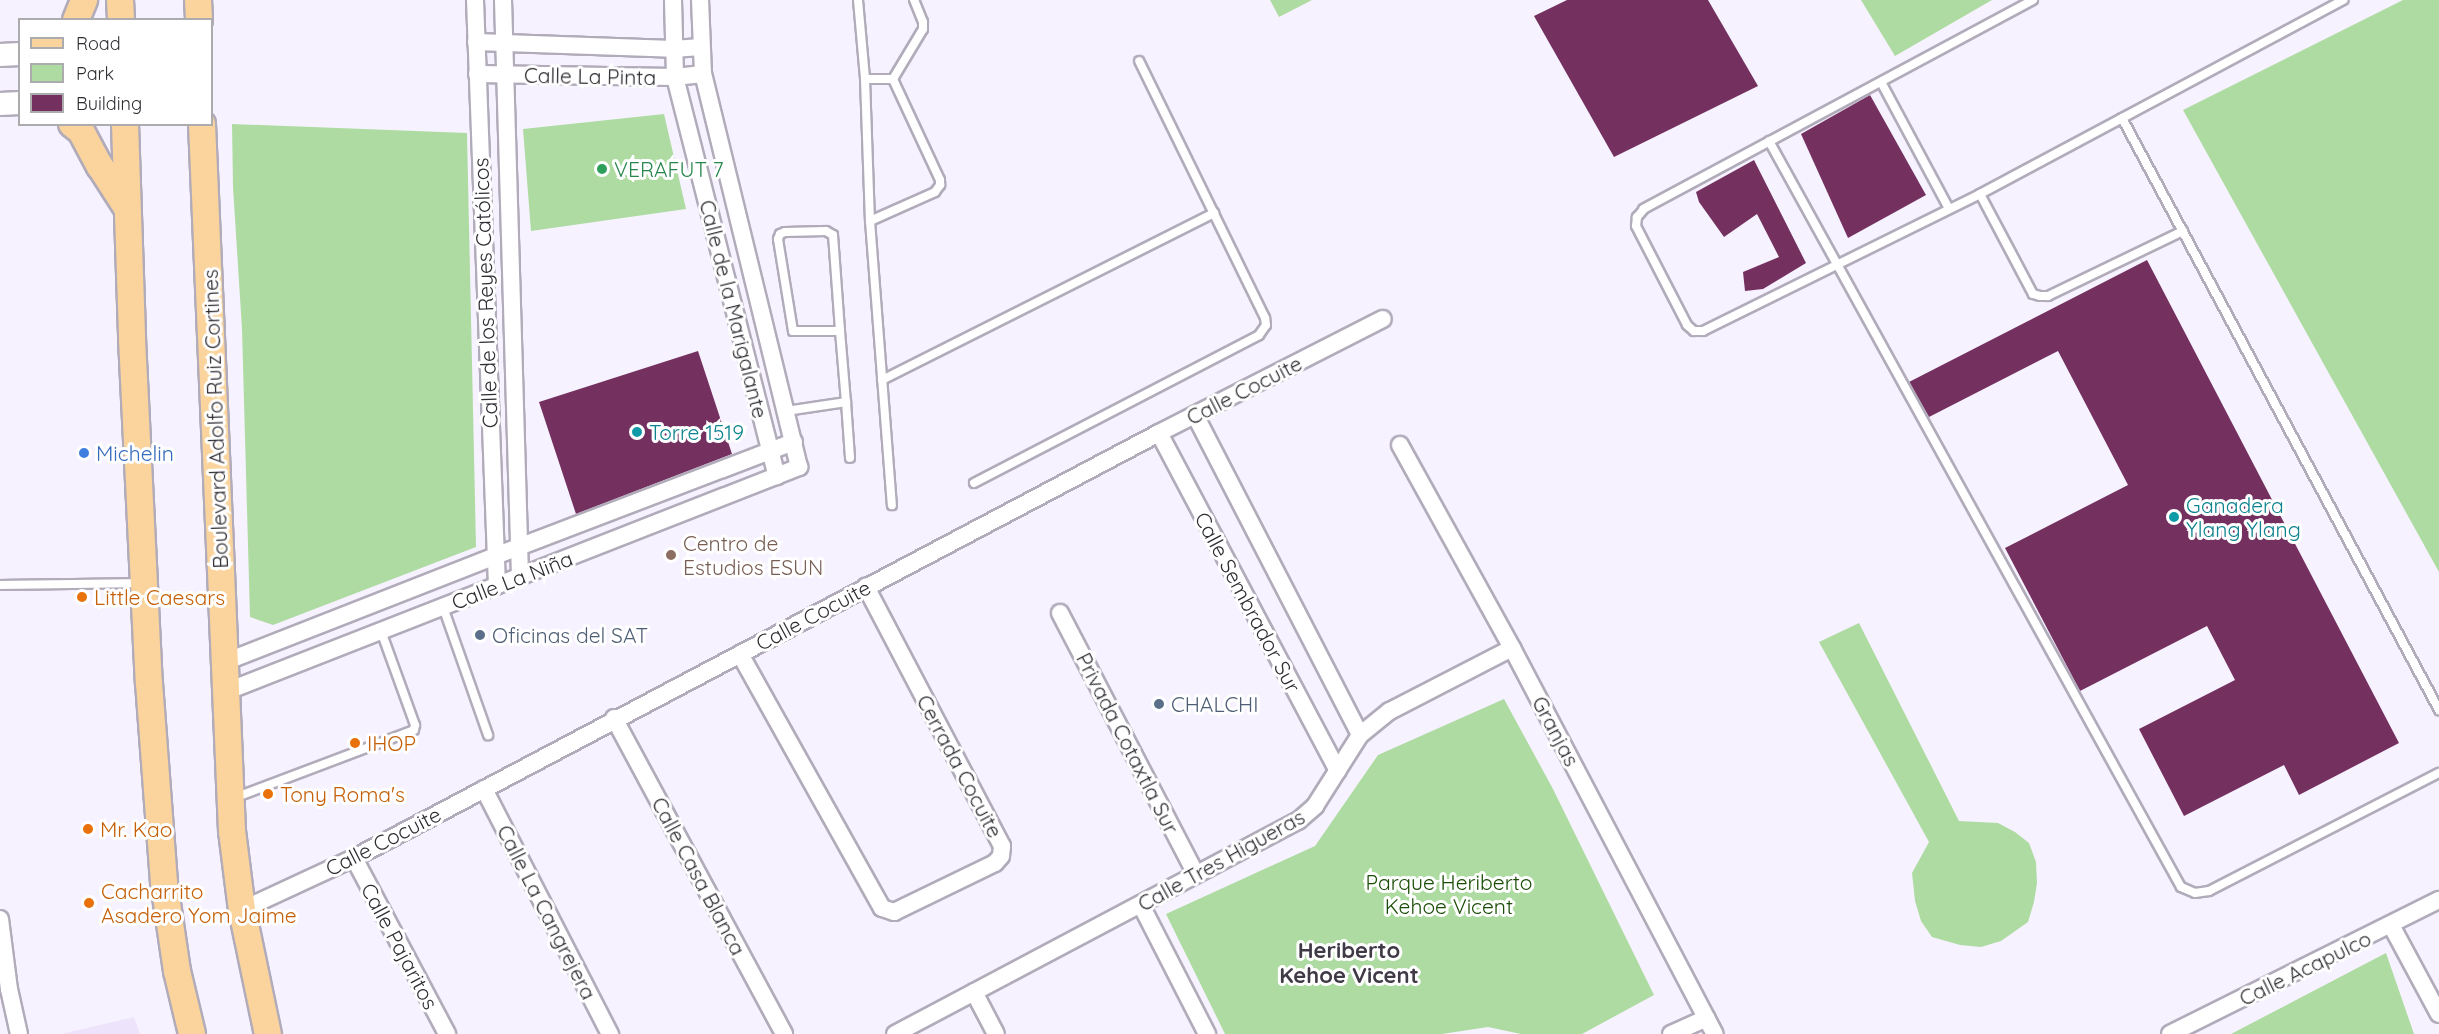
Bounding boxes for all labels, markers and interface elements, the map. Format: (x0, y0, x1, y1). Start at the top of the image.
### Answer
legend (18, 18, 213, 126)
text: Road (76, 32, 121, 55)
text: Park (76, 62, 114, 85)
street label: Calle La Pinta (524, 62, 656, 90)
text: Building (76, 92, 142, 115)
place label: VERAFUT 7 (614, 156, 724, 182)
street label: Calle de los Reyes Católicos (468, 157, 502, 429)
marker: VERAFUT 7 (595, 162, 609, 176)
street label: Calle de la Marigalante (695, 197, 773, 421)
street label: Boulevard Adolfo Ruiz Cortines (197, 269, 233, 569)
street label: Calle Cocuite (1182, 350, 1306, 430)
place label: Torre 1519 (649, 419, 744, 445)
marker: Torre 1519 (630, 425, 644, 439)
place label: Michelin (96, 440, 174, 466)
marker: Michelin (77, 446, 91, 460)
place label: Ganadera Ylang Ylang (2186, 492, 2301, 542)
street label: Calle Sembrador Sur (1190, 508, 1306, 696)
marker: Ganadera Ylang Ylang (2167, 510, 2181, 524)
place label: Centro de Estudios ESUN (683, 530, 823, 580)
street label: Calle La Niña (448, 545, 576, 615)
marker: Centro de Estudios ESUN (664, 548, 678, 562)
street label: Calle Cocuite (751, 574, 875, 656)
place label: Little Caesars (94, 584, 225, 610)
marker: Little Caesars (75, 590, 89, 604)
place label: Oficinas del SAT (492, 622, 648, 648)
marker: Oficinas del SAT (473, 628, 487, 642)
street label: Privada Cotaxtla Sur (1071, 648, 1185, 838)
street label: Cerrada Cocuite (912, 690, 1008, 842)
place label: CHALCHI (1171, 691, 1258, 717)
street label: Granjas (1527, 692, 1585, 770)
marker: CHALCHI (1152, 697, 1166, 711)
place label: IHOP (367, 730, 416, 756)
marker: IHOP (348, 736, 362, 750)
place label: Tony Roma's (280, 781, 405, 807)
marker: Tony Roma's (261, 787, 275, 801)
street label: Calle Casa Blanca (647, 793, 751, 959)
street label: Calle Cocuite (321, 801, 445, 881)
street label: Calle Tres Higueras (1133, 804, 1309, 916)
place label: Mr. Kao (100, 816, 172, 842)
street label: Calle La Cangrejera (492, 821, 602, 1003)
marker: Mr. Kao (81, 822, 95, 836)
park label: Parque Heriberto Kehoe Vicent (1366, 869, 1532, 919)
place label: Cacharrito Asadero Yom Jaime (101, 878, 297, 928)
street label: Calle Pajaritos (356, 879, 444, 1013)
marker: Cacharrito Asadero Yom Jaime (82, 896, 96, 910)
street label: Calle Acapulco (2235, 925, 2375, 1011)
district label: Heriberto Kehoe Vicent (1279, 937, 1419, 988)

